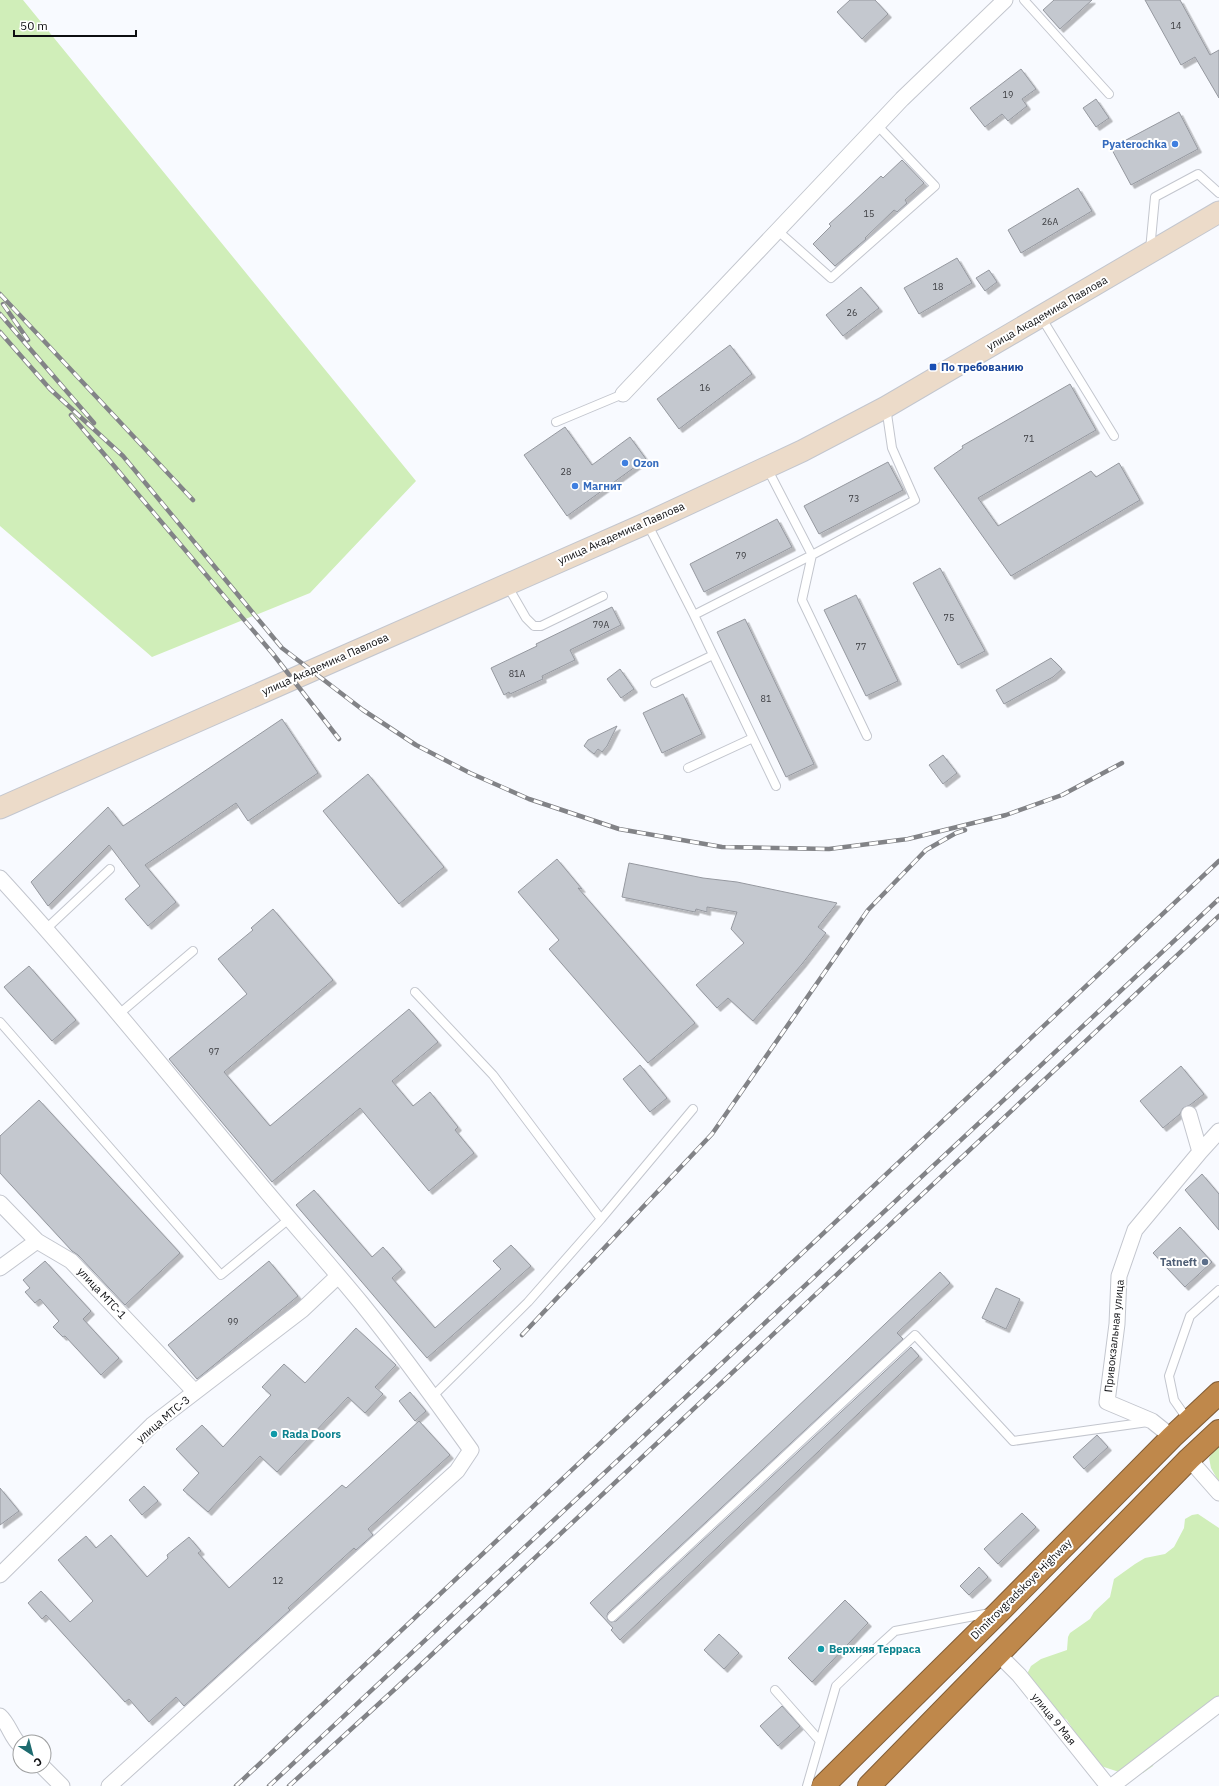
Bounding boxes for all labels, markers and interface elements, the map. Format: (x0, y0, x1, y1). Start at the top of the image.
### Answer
scale bar (14, 12, 136, 38)
text: 50 m (20, 18, 48, 33)
house number: 14 (1171, 20, 1181, 31)
house number: 19 (1003, 89, 1013, 100)
place label: Pyaterochka (1102, 137, 1167, 151)
marker: Pyaterochka (1170, 139, 1180, 149)
house number: 15 (864, 208, 874, 219)
house number: 26А (1042, 216, 1059, 227)
street label: улица Академика Павлова (984, 273, 1110, 353)
house number: 18 (933, 281, 943, 292)
house number: 26 (847, 307, 857, 318)
place label: По требованию (941, 360, 1023, 374)
marker: По требованию (928, 362, 938, 372)
house number: 16 (700, 382, 710, 393)
house number: 71 (1024, 433, 1034, 444)
place label: Ozon (633, 456, 659, 470)
marker: Ozon (620, 458, 630, 468)
house number: 28 (561, 466, 571, 477)
place label: Магнит (583, 479, 623, 493)
marker: Магнит (570, 481, 580, 491)
house number: 73 (849, 493, 859, 504)
street label: улица Академика Павлова (555, 499, 687, 567)
house number: 79 (736, 550, 746, 561)
house number: 75 (944, 612, 954, 623)
house number: 79А (593, 619, 610, 630)
street label: улица Академика Павлова (259, 630, 391, 698)
house number: 77 (856, 641, 866, 652)
house number: 81А (509, 668, 526, 679)
house number: 81 (761, 693, 771, 704)
house number: 97 (209, 1046, 219, 1057)
place label: Tatneft (1160, 1255, 1197, 1269)
marker: Tatneft (1200, 1257, 1210, 1267)
street label: улица МТС-1 (74, 1264, 130, 1322)
street label: Привокзальная улица (1101, 1279, 1127, 1393)
house number: 99 (228, 1316, 238, 1327)
street label: улица МТС-3 (133, 1393, 193, 1445)
place label: Rada Doors (282, 1427, 342, 1441)
marker: Rada Doors (269, 1429, 279, 1439)
street label: Dimitrovgradskoye Highway (968, 1535, 1075, 1642)
house number: 12 (273, 1575, 283, 1586)
place label: Верхняя Терраса (829, 1642, 921, 1656)
marker: Верхняя Терраса (816, 1644, 826, 1654)
street label: улица 9 Мая (1029, 1690, 1079, 1748)
north arrow (12, 1734, 52, 1774)
text: С (31, 1754, 45, 1770)

